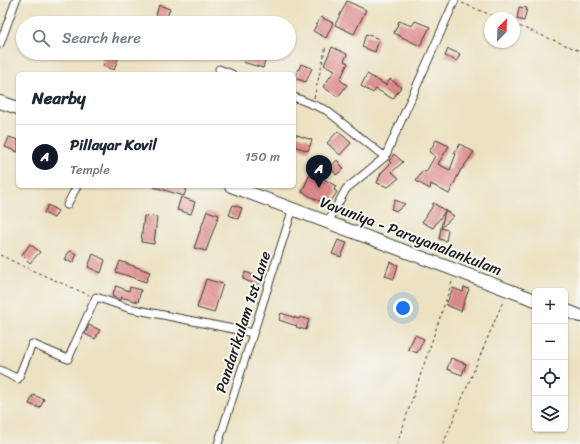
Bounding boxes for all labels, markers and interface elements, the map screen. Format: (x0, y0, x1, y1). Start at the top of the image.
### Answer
north arrow (484, 12, 520, 48)
search box (16, 16, 296, 60)
text: Search here (62, 25, 141, 51)
icon: search (30, 27, 52, 49)
text: Nearby (32, 83, 86, 113)
text: Pillayar Kovil (70, 132, 157, 158)
text: A (41, 145, 49, 168)
text: 150 m (245, 145, 280, 168)
pin: A (306, 155, 332, 188)
text: Temple (70, 158, 110, 181)
street label: Vavuniya - Parayanalankulam (316, 189, 506, 283)
street label: Pandarikulam 1st Lane (208, 247, 278, 396)
map controls (532, 288, 568, 432)
button: + (532, 288, 568, 324)
your location (393, 298, 413, 318)
button: − (532, 324, 568, 360)
button: locate (532, 360, 568, 396)
button: layers (532, 396, 568, 432)

